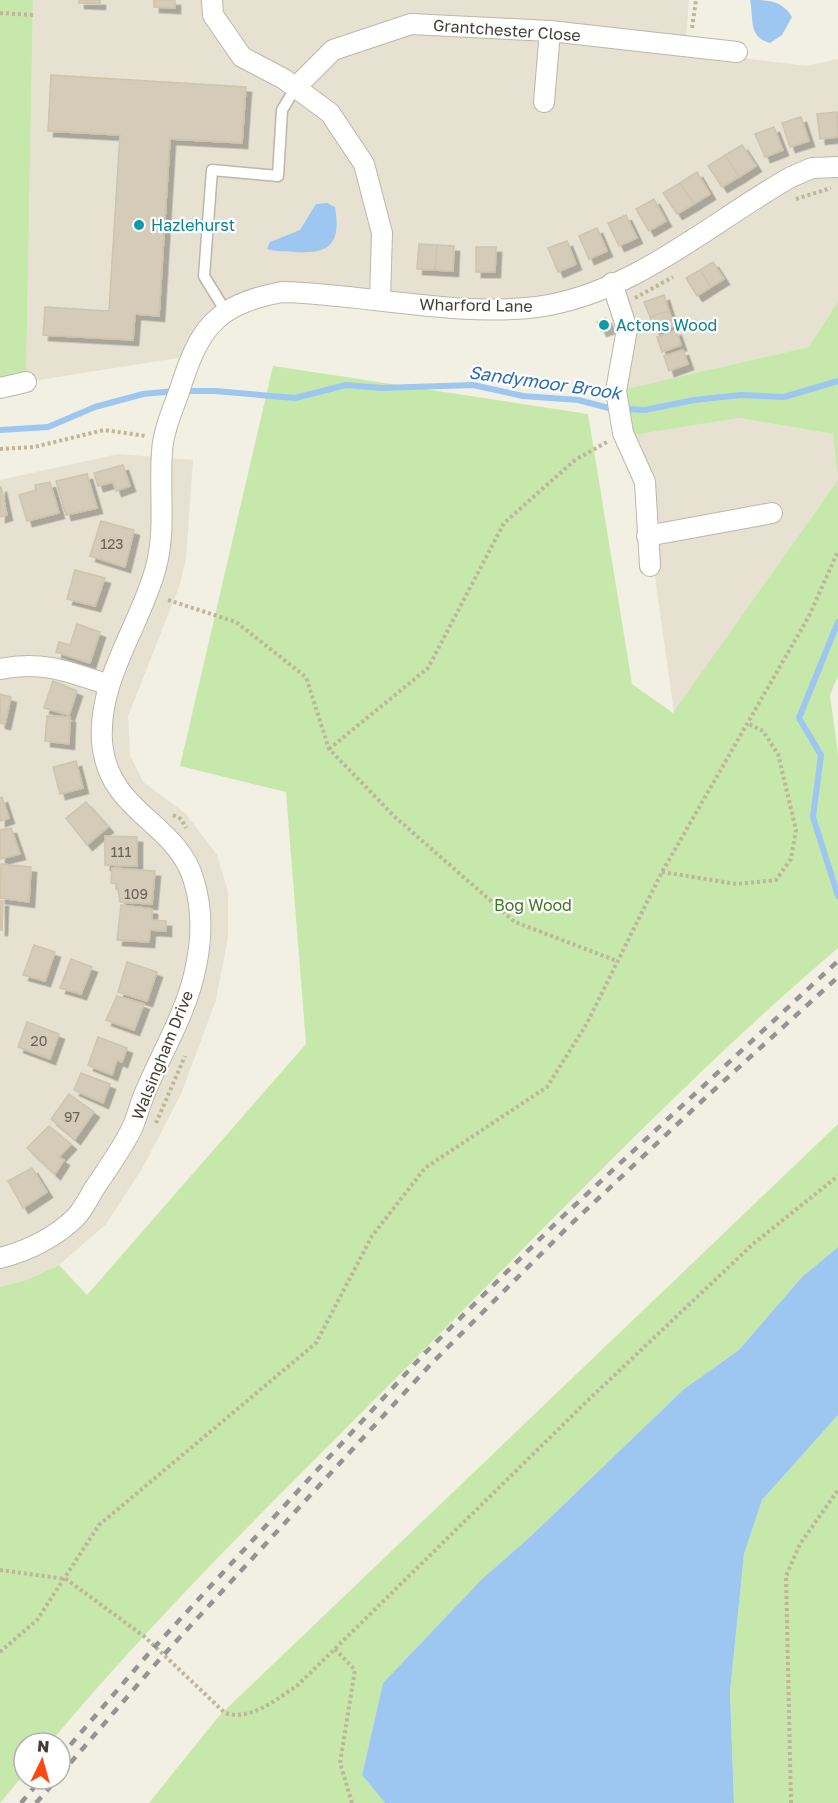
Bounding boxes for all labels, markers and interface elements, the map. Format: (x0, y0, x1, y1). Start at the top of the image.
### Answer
street label: Grantchester Close (433, 15, 581, 45)
place label: Hazlehurst (151, 215, 235, 235)
marker: Hazlehurst (132, 218, 146, 232)
street label: Wharford Lane (419, 294, 533, 316)
place label: Actons Wood (616, 315, 717, 335)
marker: Actons Wood (597, 318, 611, 332)
water label: Sandymoor Brook (467, 360, 624, 404)
house number: 123 (100, 535, 124, 552)
house number: 111 (111, 843, 131, 860)
house number: 109 (124, 885, 148, 902)
park label: Bog Wood (494, 895, 572, 915)
street label: Walsingham Drive (127, 987, 197, 1123)
house number: 20 (31, 1032, 47, 1049)
house number: 97 (64, 1108, 80, 1125)
north arrow (12, 1731, 72, 1791)
text: N (36, 1736, 50, 1757)

